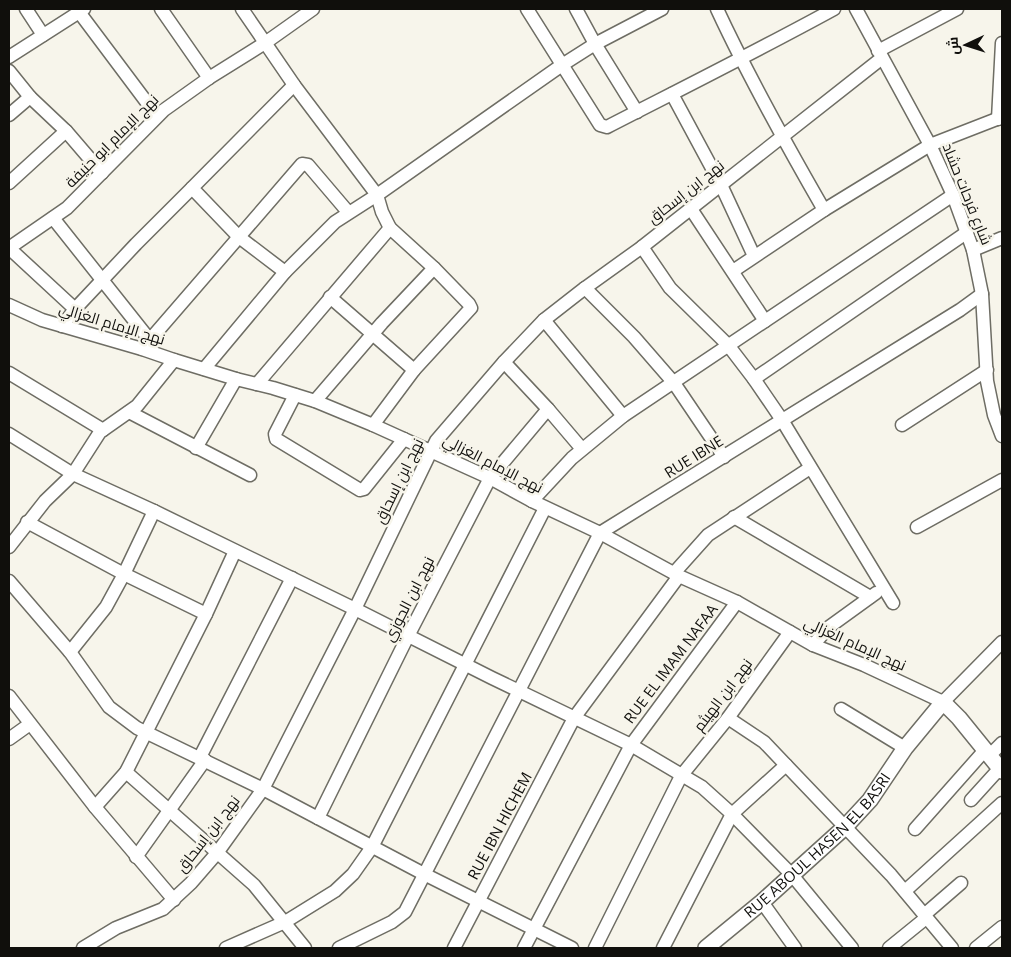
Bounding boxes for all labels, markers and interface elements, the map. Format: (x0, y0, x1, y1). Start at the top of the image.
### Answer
north arrow (941, 20, 991, 70)
text: ش (942, 36, 963, 56)
street label: نهج الإمام ابو حنيفة (60, 89, 164, 193)
street label: شارع فرحات حشاد (937, 140, 997, 248)
street label: نهج ابن إسحاق (643, 155, 729, 229)
street label: نهج الإمام الغزالي (56, 297, 168, 352)
street label: نهج الإمام الغزالي (439, 429, 547, 500)
street label: RUE IBNE (660, 430, 727, 482)
street label: نهج ابن إسحاق (369, 435, 429, 527)
street label: نهج ابن الجوزي (378, 553, 441, 646)
street label: RUE EL IMAM NAFAA (619, 599, 722, 727)
street label: نهج الإمام الغزالي (800, 612, 910, 677)
street label: نهج ابن الهيثم (688, 654, 758, 736)
street label: RUE IBN HICHEM (462, 768, 536, 883)
street label: RUE ABOUL HASEN EL BASRI (739, 769, 895, 922)
street label: نهج ابن إسحاق (171, 791, 245, 877)

